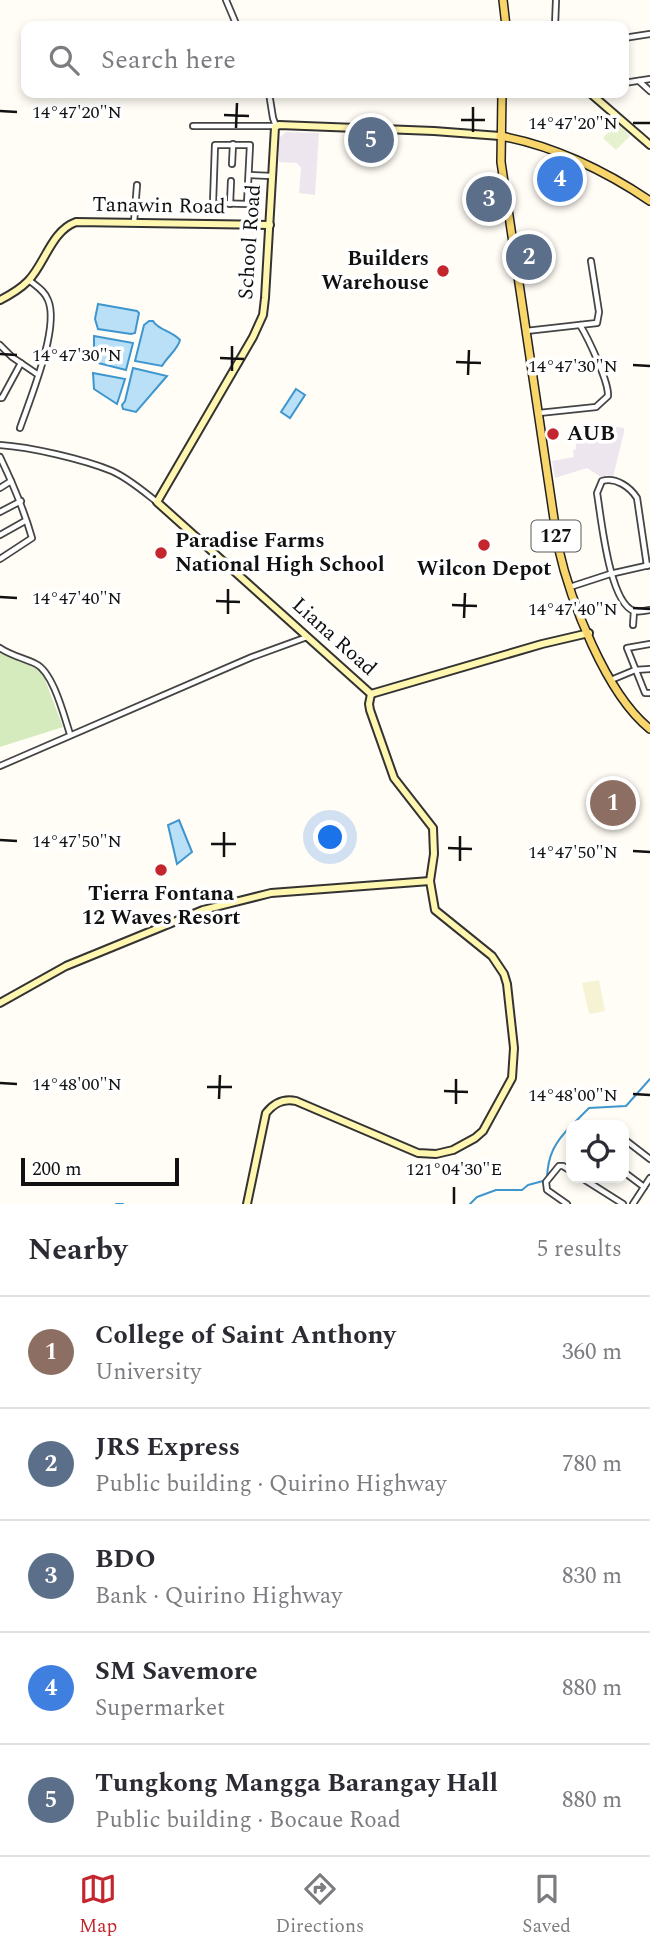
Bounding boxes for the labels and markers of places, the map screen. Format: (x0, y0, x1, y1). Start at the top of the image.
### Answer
pin: 5 (348, 114, 394, 166)
pin: 4 (537, 153, 583, 205)
pin: 3 (466, 173, 512, 225)
pin: 2 (506, 231, 552, 283)
place label: Builders Warehouse (321, 243, 429, 299)
marker: Builders Warehouse (435, 263, 451, 279)
place label: AUB (567, 418, 615, 450)
marker: AUB (545, 426, 561, 442)
place label: Paradise Farms National High School (175, 525, 385, 581)
marker: Wilcon Depot (476, 537, 492, 553)
marker: Paradise Farms National High School (153, 545, 169, 561)
place label: Wilcon Depot (417, 553, 551, 585)
pin: 1 (590, 777, 636, 829)
marker: Tierra Fontana 12 Waves Resort (153, 862, 169, 878)
place label: Tierra Fontana 12 Waves Resort (82, 878, 240, 934)

